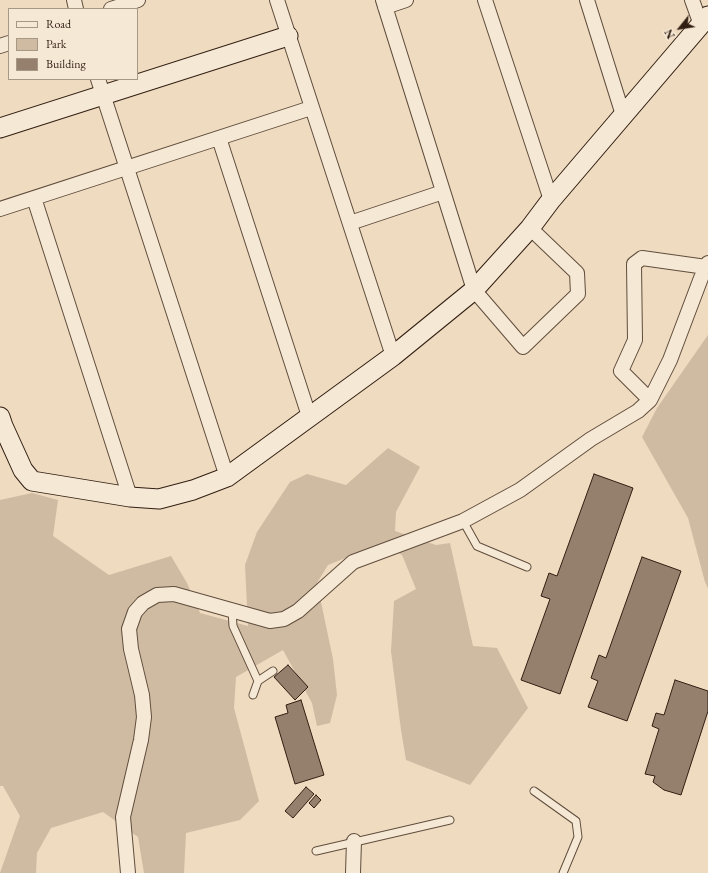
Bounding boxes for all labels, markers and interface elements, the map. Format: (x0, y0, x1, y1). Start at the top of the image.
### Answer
legend (8, 8, 138, 80)
north arrow (660, 8, 700, 48)
text: Road (46, 16, 71, 32)
text: N (661, 27, 678, 41)
text: Park (46, 36, 66, 52)
text: Building (46, 56, 86, 72)

